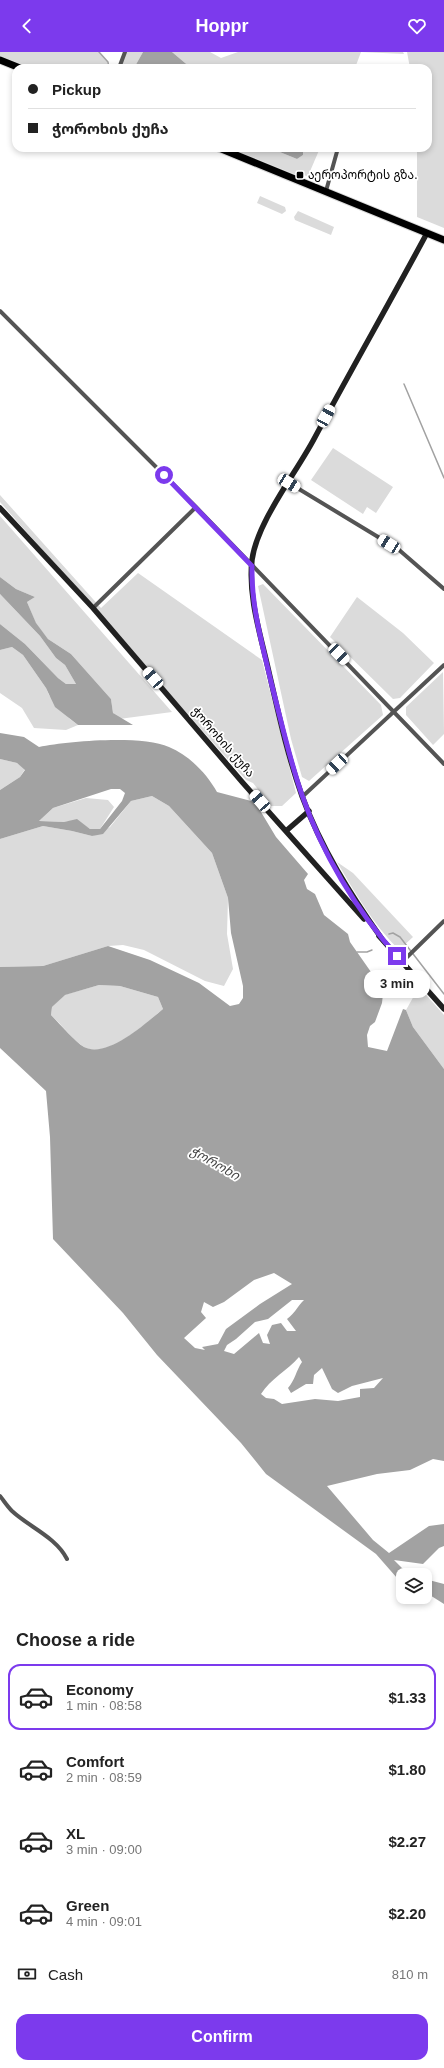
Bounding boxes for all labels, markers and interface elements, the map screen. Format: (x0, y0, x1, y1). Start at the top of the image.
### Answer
icon: back (16, 15, 38, 37)
icon: heart (406, 15, 428, 37)
text: Hoppr (196, 16, 249, 36)
text: Pickup (52, 81, 101, 98)
text: ჭოროხის ქუჩა (52, 120, 169, 137)
place label: აეროპორტის გზა. (308, 168, 417, 182)
marker: აეროპორტის გზა. (295, 170, 305, 180)
car (315, 403, 337, 429)
route start (155, 466, 173, 484)
car (276, 472, 302, 494)
car (376, 533, 402, 555)
car (326, 641, 352, 667)
car (141, 665, 165, 691)
street label: ჭოროხის ქუჩა (189, 704, 257, 780)
car (324, 751, 350, 777)
car (248, 788, 272, 814)
route end (388, 947, 406, 965)
callout: 3 min (364, 970, 430, 998)
text: 3 min (380, 976, 414, 991)
water label: ჭოროხი (187, 1143, 243, 1184)
map controls (396, 1568, 432, 1604)
button: layers (396, 1568, 432, 1604)
text: Choose a ride (16, 1630, 135, 1650)
icon: car (18, 1679, 54, 1715)
text: Economy (66, 1681, 134, 1698)
text: $1.33 (388, 1689, 426, 1706)
text: 1 min · 08:58 (66, 1698, 142, 1713)
icon: car (18, 1751, 54, 1787)
text: Comfort (66, 1753, 124, 1770)
text: $1.80 (388, 1761, 426, 1778)
text: 2 min · 08:59 (66, 1770, 142, 1785)
icon: car (18, 1823, 54, 1859)
text: XL (66, 1825, 85, 1842)
text: $2.27 (388, 1833, 426, 1850)
text: 3 min · 09:00 (66, 1842, 142, 1857)
icon: car (18, 1895, 54, 1931)
text: Green (66, 1897, 109, 1914)
text: $2.20 (388, 1905, 426, 1922)
text: 4 min · 09:01 (66, 1914, 142, 1929)
icon: cash (16, 1963, 38, 1985)
text: Cash (48, 1966, 83, 1983)
text: 810 m (392, 1967, 428, 1982)
button: Confirm (16, 2014, 428, 2060)

